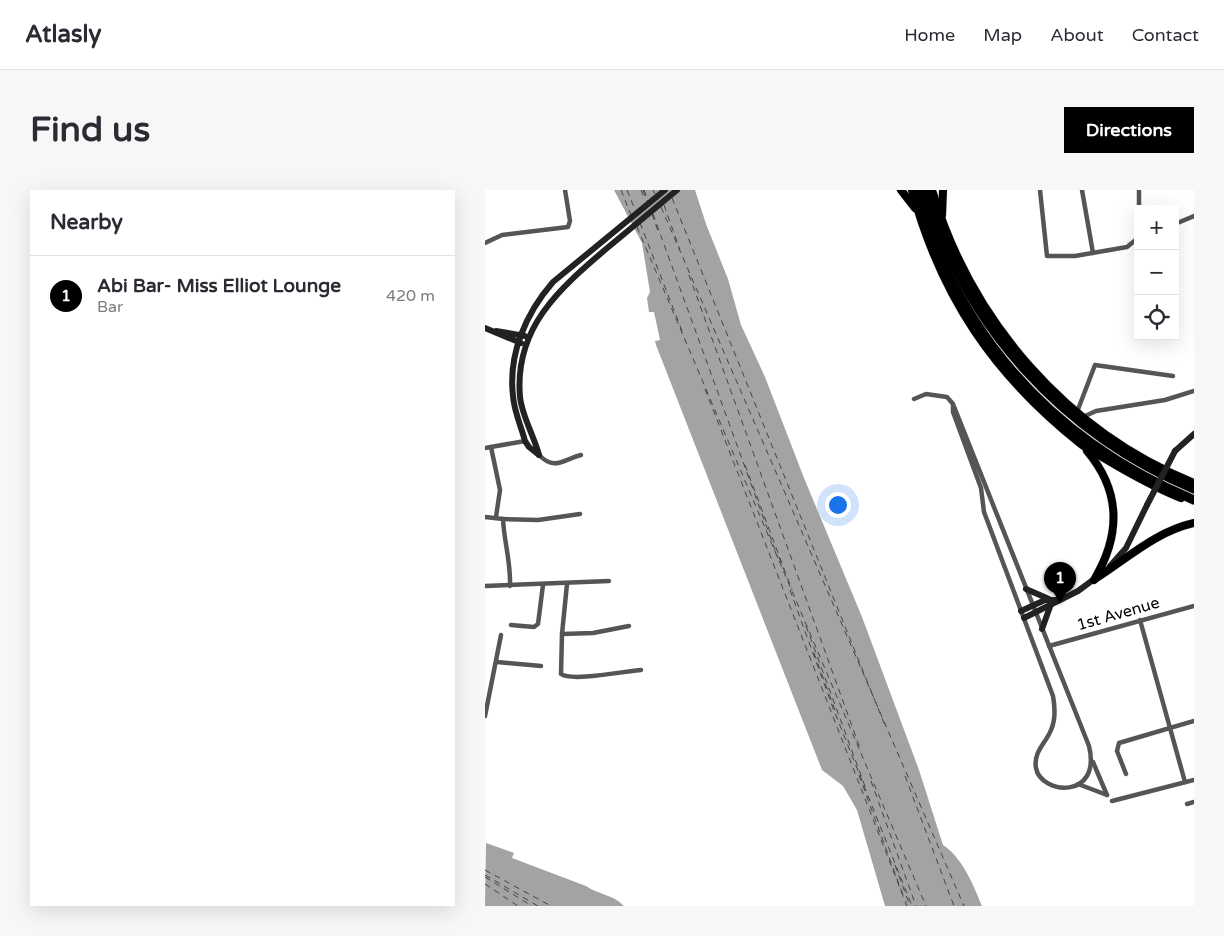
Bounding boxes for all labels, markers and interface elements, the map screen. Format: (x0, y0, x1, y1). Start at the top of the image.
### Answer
text: Atlasly (25, 20, 101, 49)
text: Home (904, 24, 955, 46)
text: Map (983, 24, 1022, 46)
text: About (1050, 24, 1104, 46)
text: Contact (1132, 24, 1199, 46)
button: Directions (1064, 107, 1194, 153)
text: Find us (30, 109, 150, 151)
map controls (1134, 205, 1179, 340)
button: + (1134, 205, 1179, 250)
text: Nearby (50, 210, 123, 235)
button: − (1134, 250, 1179, 295)
text: Abi Bar- Miss Elliot Lounge (97, 275, 341, 297)
text: 1 (61, 286, 71, 306)
text: 420 m (386, 286, 435, 306)
button: locate (1134, 295, 1179, 340)
text: Bar (97, 297, 123, 317)
your location (825, 492, 851, 518)
pin: 1 (1044, 562, 1076, 603)
street label: 1st Avenue (1074, 593, 1162, 635)

